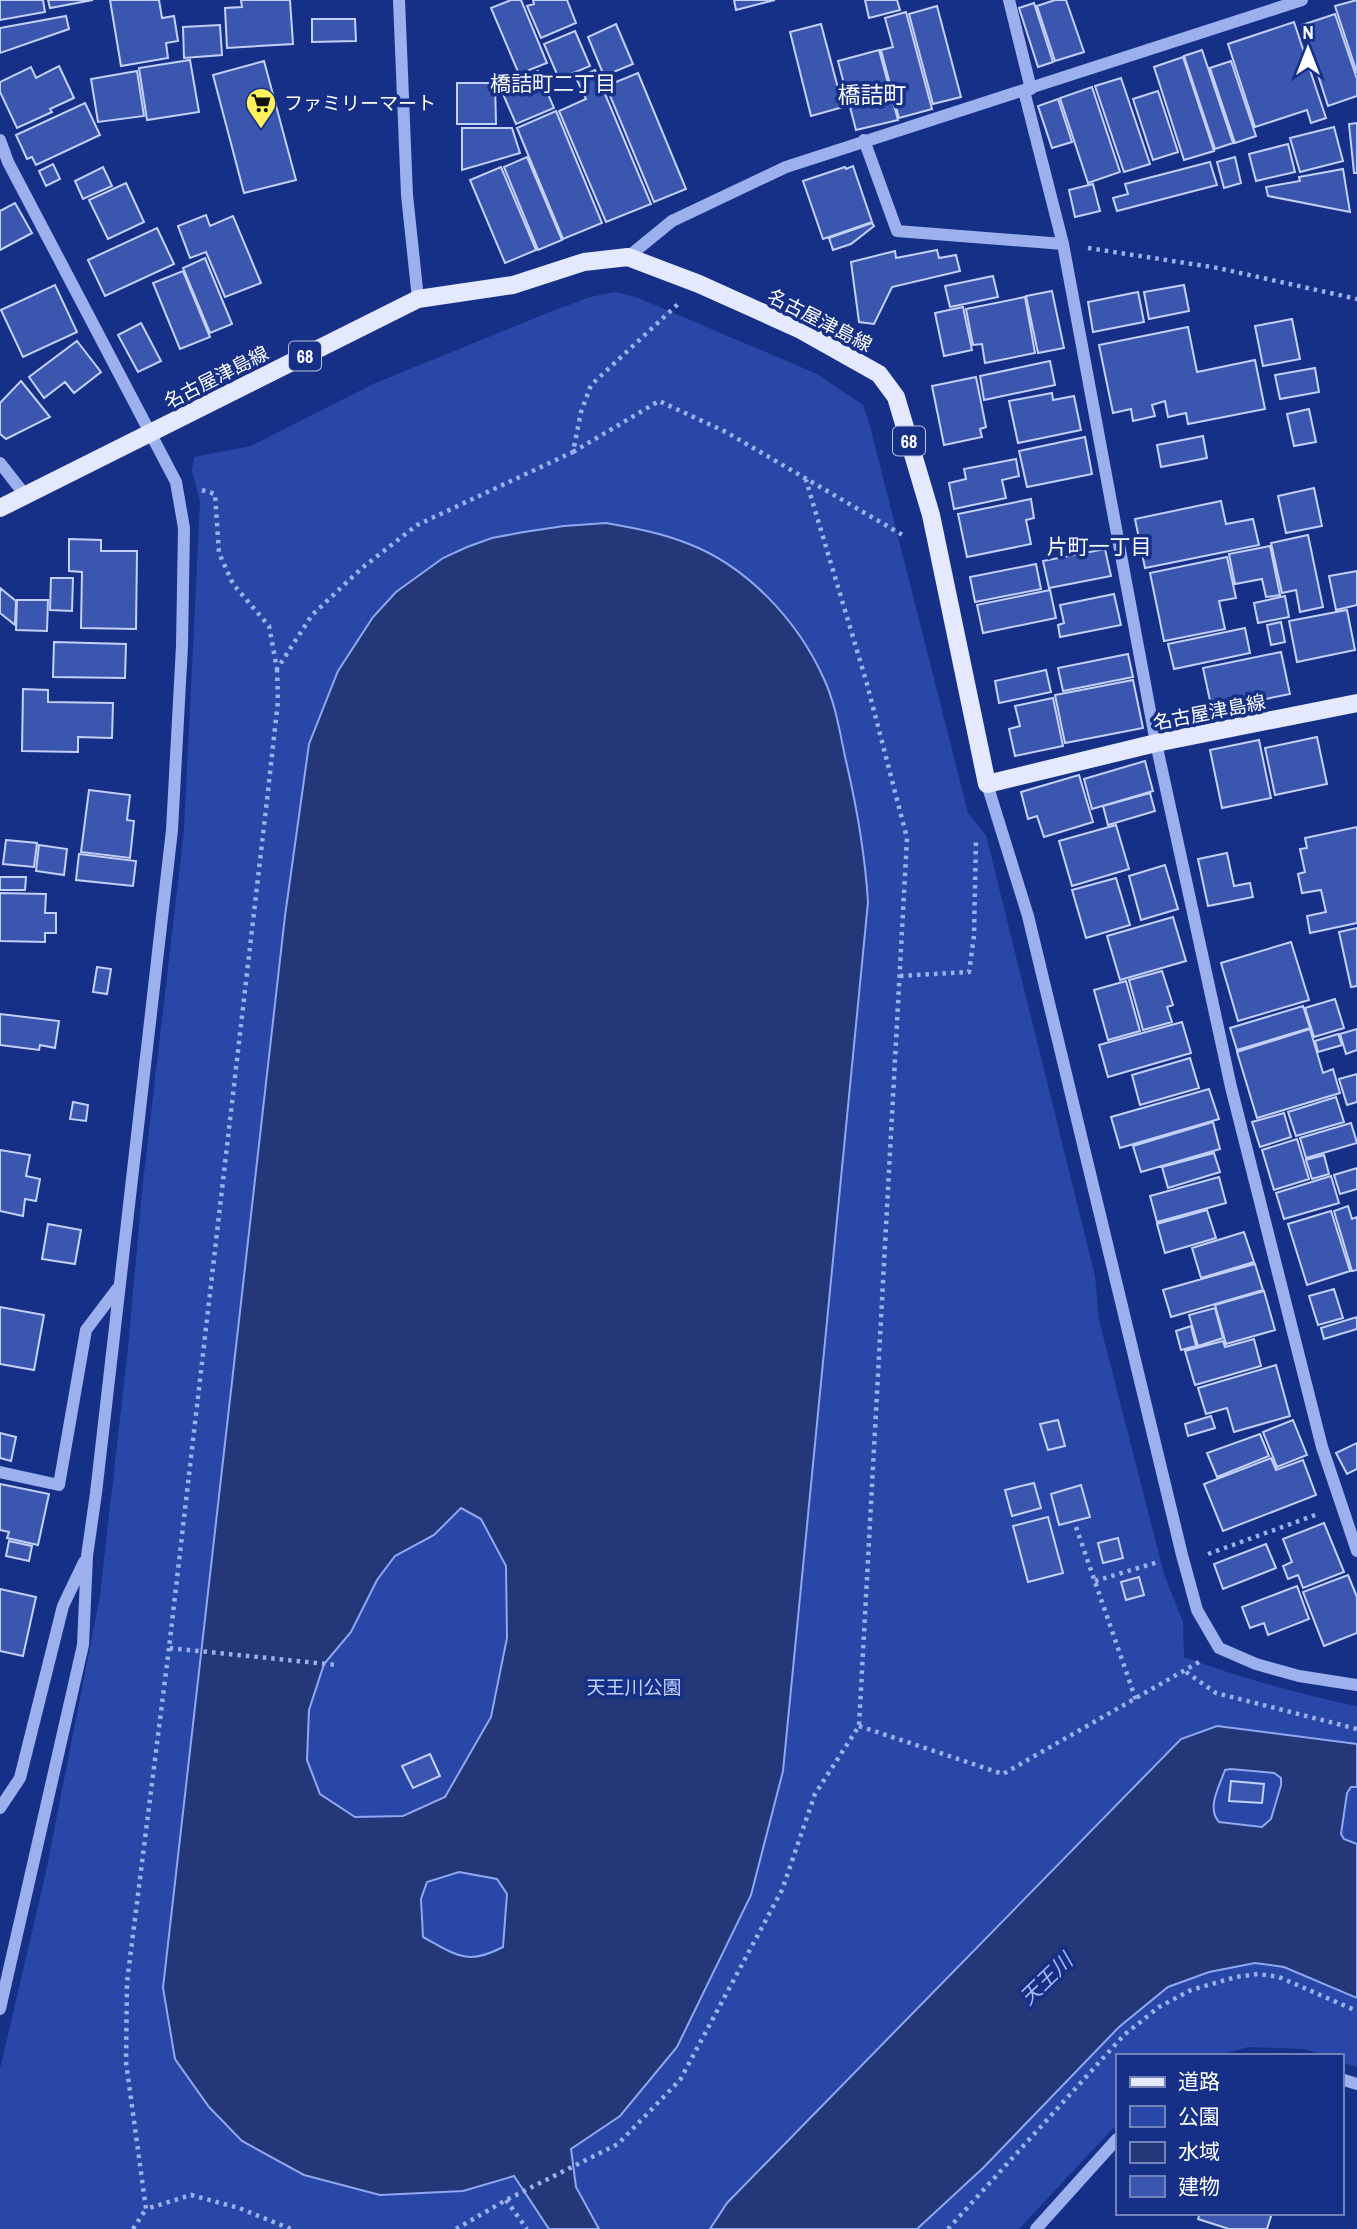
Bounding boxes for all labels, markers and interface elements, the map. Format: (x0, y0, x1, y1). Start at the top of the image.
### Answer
north arrow (1273, 14, 1343, 84)
text: N (1302, 19, 1314, 45)
district label: 橋詰町二丁目 (490, 69, 616, 98)
district label: 橋詰町 (838, 79, 907, 110)
supermarket icon: ファミリーマート (244, 86, 278, 130)
place label: ファミリーマート (284, 90, 436, 116)
street label: 名古屋津島線 (763, 283, 877, 357)
street label: 名古屋津島線 (159, 340, 273, 414)
road number: 68 (289, 342, 321, 370)
road number: 68 (893, 426, 925, 456)
district label: 片町一丁目 (1047, 532, 1152, 561)
street label: 名古屋津島線 (1151, 688, 1267, 736)
park label: 天王川公園 (586, 1674, 682, 1700)
water label: 天王川 (1013, 1945, 1080, 2011)
legend (1116, 2054, 1343, 2215)
text: 道路 (1178, 2067, 1220, 2096)
text: 公園 (1178, 2102, 1220, 2131)
text: 水域 (1178, 2137, 1220, 2166)
text: 建物 (1178, 2172, 1220, 2201)

